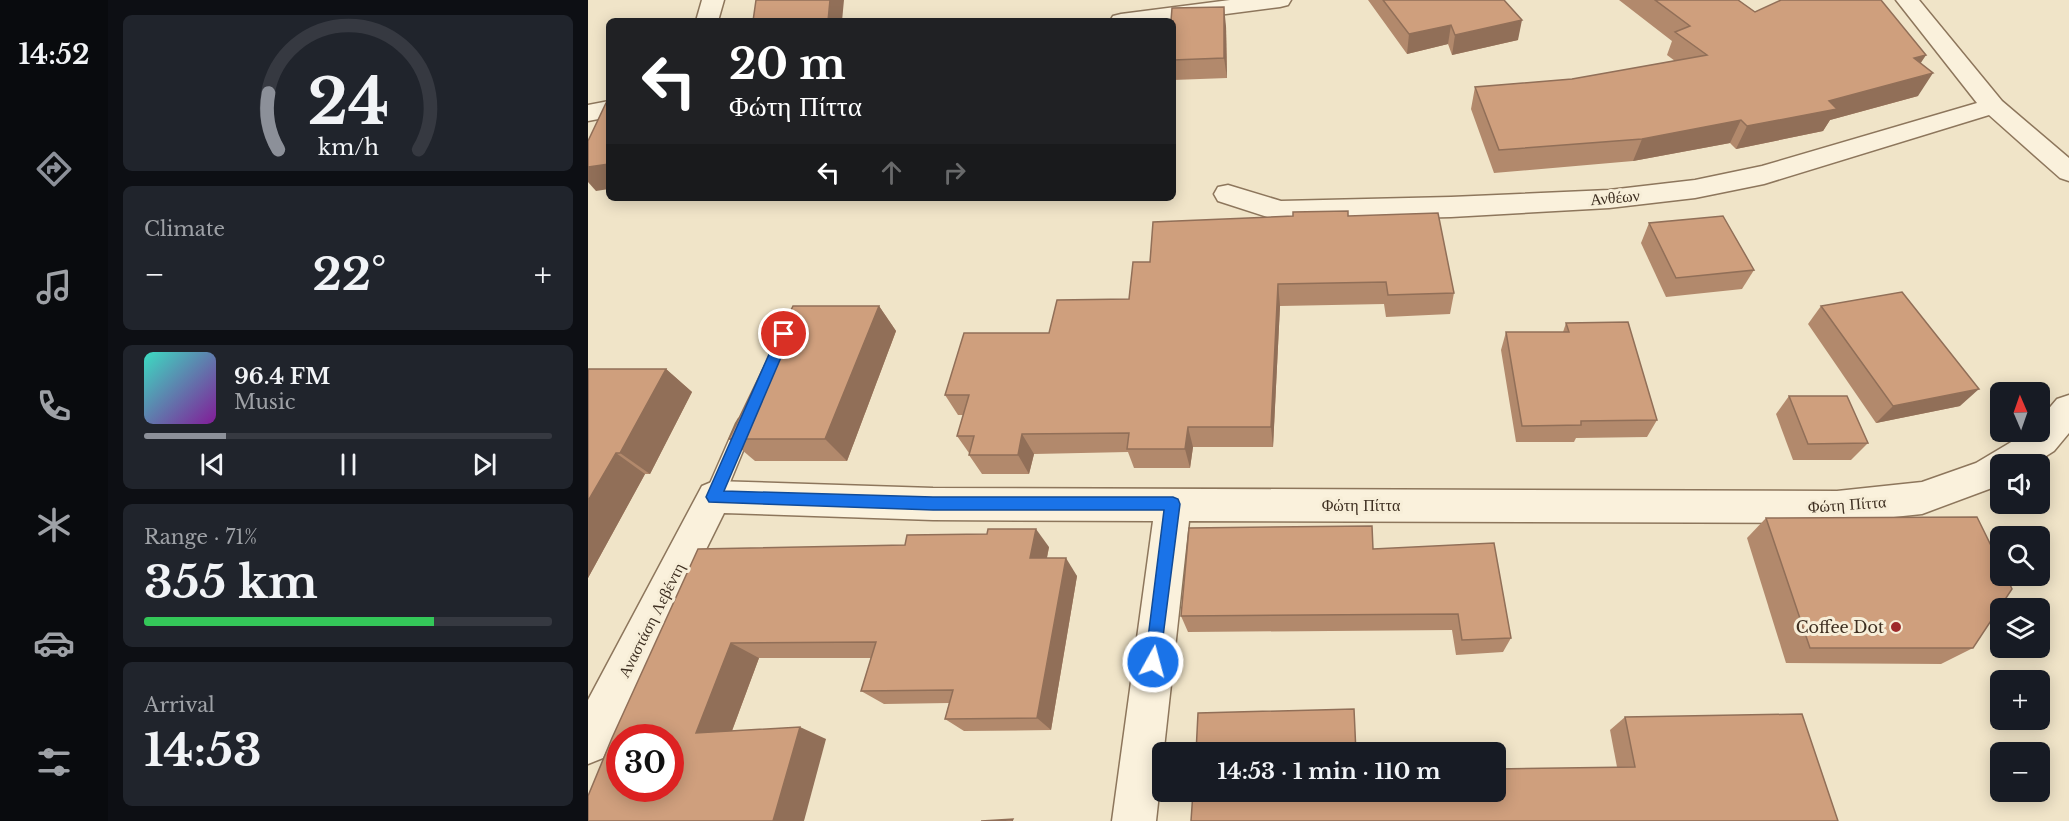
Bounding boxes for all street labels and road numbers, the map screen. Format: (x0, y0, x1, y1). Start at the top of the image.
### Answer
street label: Ανθέων (1589, 185, 1641, 209)
street label: Φώτη Πίττα (1807, 491, 1888, 517)
street label: Φώτη Πίττα (1322, 495, 1401, 515)
street label: Αναστάση Λεβέντη (613, 559, 689, 681)

